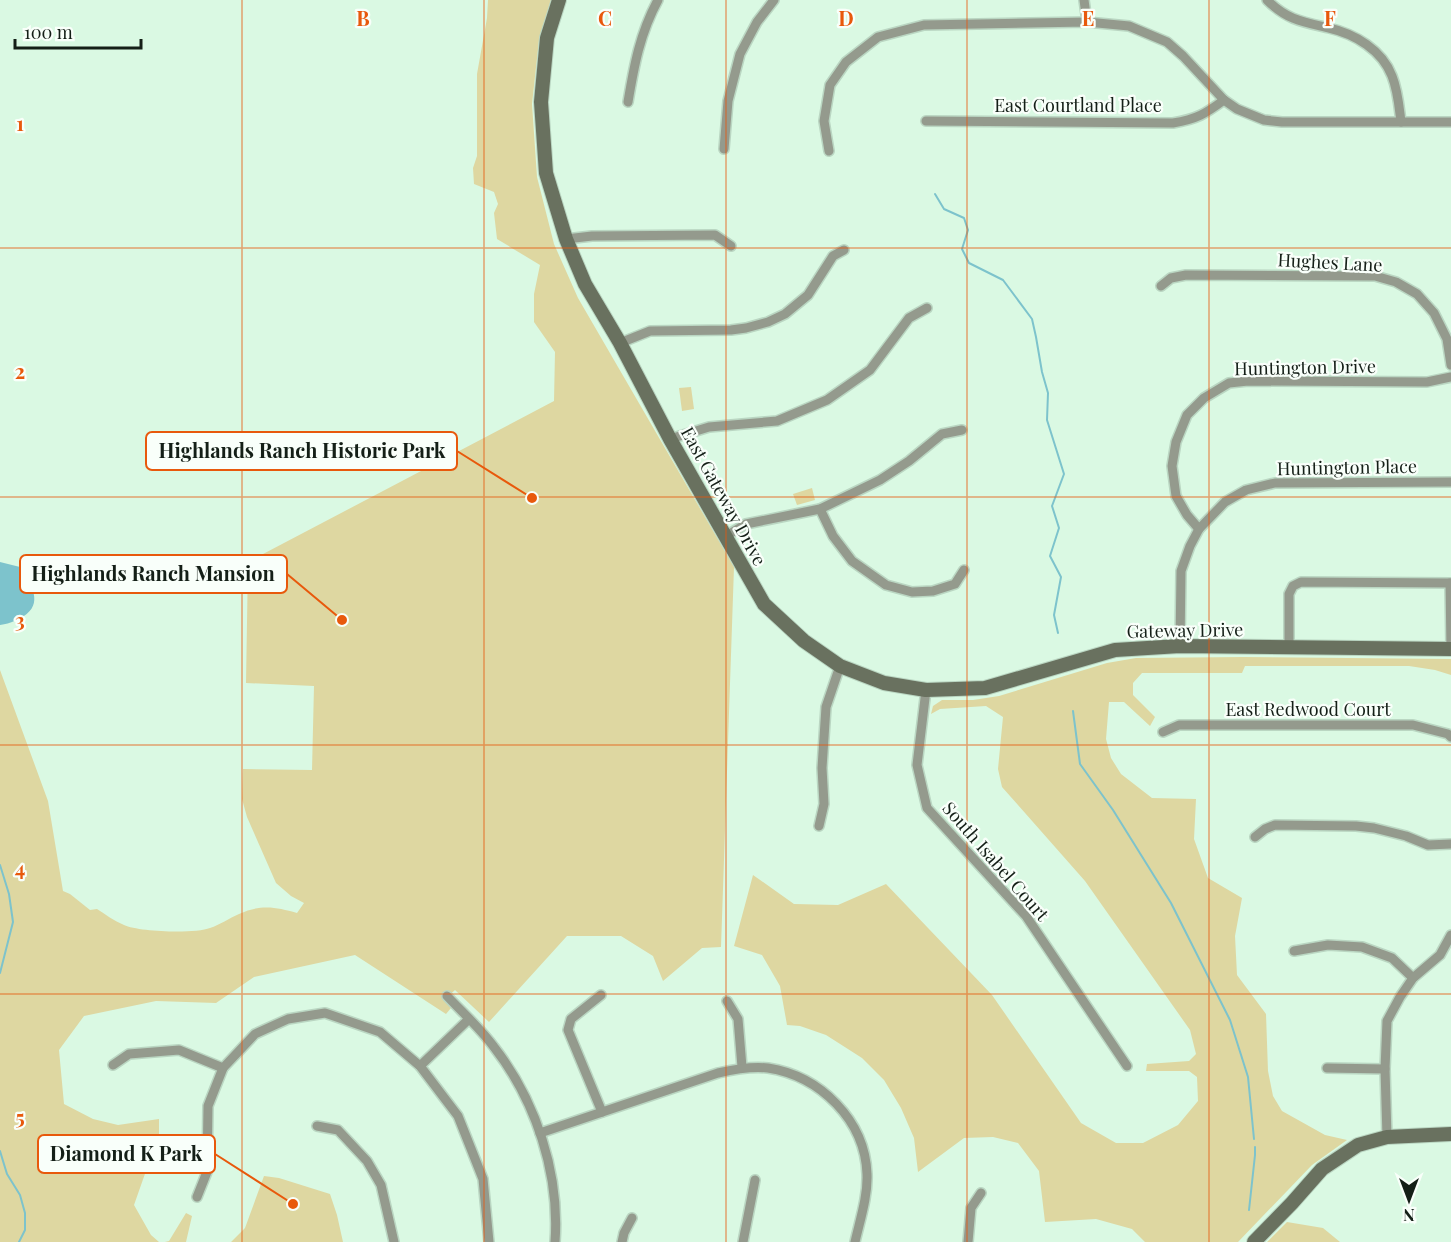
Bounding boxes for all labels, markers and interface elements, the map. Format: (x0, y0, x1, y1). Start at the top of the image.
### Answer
text: B (356, 4, 370, 31)
text: C (598, 4, 612, 31)
text: D (838, 4, 854, 31)
text: E (1082, 4, 1094, 31)
text: F (1324, 4, 1336, 31)
scale bar (15, 12, 141, 50)
text: 100 m (24, 20, 73, 44)
street label: East Courtland Place (994, 93, 1162, 117)
text: 1 (16, 109, 24, 136)
street label: Hughes Lane (1277, 247, 1383, 277)
street label: Huntington Drive (1234, 354, 1376, 380)
text: 2 (15, 357, 25, 384)
street label: East Gateway Drive (676, 422, 772, 570)
callout: Highlands Ranch Historic Park (146, 432, 457, 470)
text: Highlands Ranch Historic Park (159, 436, 446, 463)
street label: Huntington Place (1277, 454, 1417, 480)
callout: Highlands Ranch Mansion (20, 555, 287, 593)
text: Highlands Ranch Mansion (31, 559, 276, 586)
text: 3 (15, 606, 25, 633)
street label: Gateway Drive (1126, 617, 1244, 643)
street label: East Redwood Court (1225, 697, 1391, 721)
street label: South Isabel Court (938, 796, 1055, 926)
text: 4 (15, 854, 25, 881)
text: 5 (15, 1103, 25, 1130)
callout: Diamond K Park (38, 1135, 215, 1173)
text: Diamond K Park (50, 1139, 203, 1166)
north arrow (1379, 1170, 1439, 1230)
text: N (1403, 1205, 1415, 1226)

